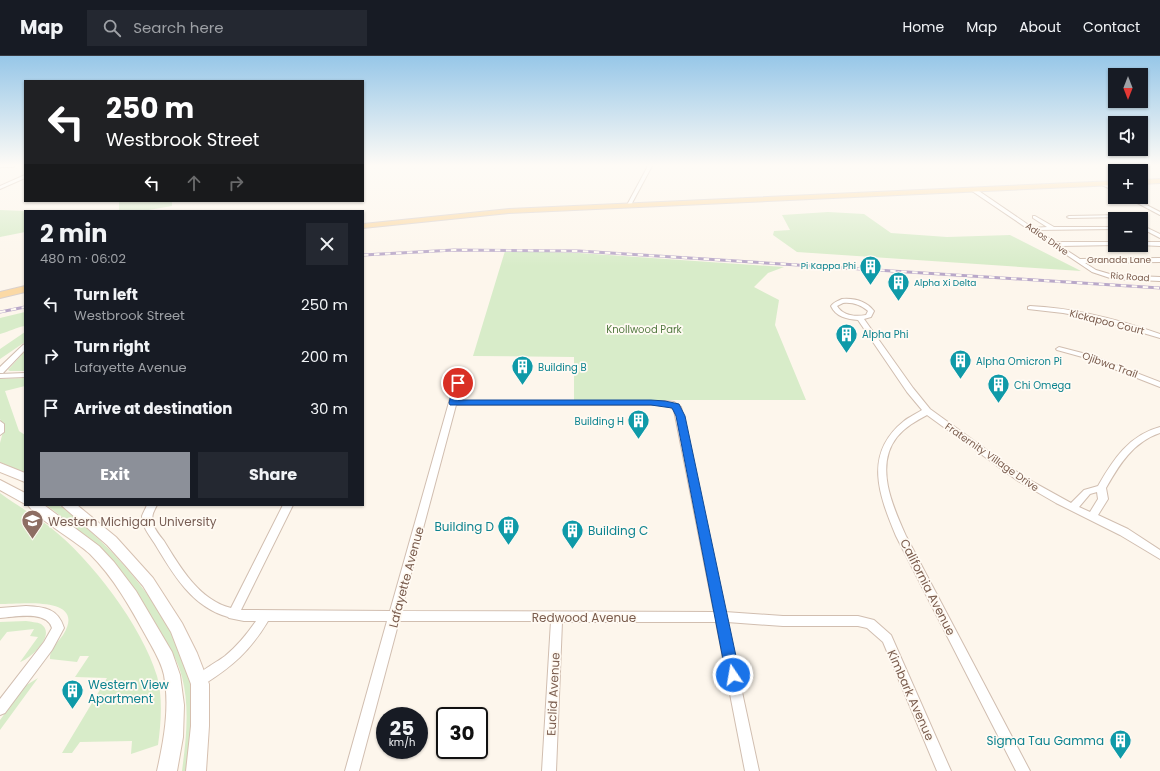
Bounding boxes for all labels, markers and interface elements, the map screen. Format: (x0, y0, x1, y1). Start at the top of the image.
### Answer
search box (87, 10, 367, 46)
text: Map (20, 14, 63, 41)
icon: search (101, 17, 123, 39)
text: Search here (133, 17, 224, 38)
text: Home (902, 17, 944, 37)
text: Map (966, 17, 997, 37)
text: About (1019, 17, 1061, 37)
text: Contact (1083, 17, 1140, 37)
north arrow (1108, 68, 1148, 108)
map controls (1108, 68, 1148, 252)
text: 250 m (106, 89, 194, 128)
icon: left (40, 96, 92, 148)
button: sound (1108, 116, 1148, 156)
text: Westbrook Street (106, 127, 259, 152)
button: + (1108, 164, 1148, 204)
icon: left (141, 172, 163, 194)
icon: ahead (183, 172, 205, 194)
icon: right (225, 172, 247, 194)
button: − (1108, 212, 1148, 252)
text: 2 min (40, 217, 107, 250)
street label: Adios Drive (1023, 220, 1071, 258)
button: close (306, 223, 348, 265)
text: 480 m · 06:02 (40, 249, 126, 268)
building icon: Pi Kappa Phi (858, 253, 884, 286)
street label: Granada Lane (1087, 254, 1152, 266)
place label: Pi Kappa Phi (801, 260, 856, 272)
building icon: Alpha Xi Delta (885, 270, 911, 303)
street label: Rio Road (1110, 270, 1150, 284)
place label: Alpha Xi Delta (914, 277, 976, 289)
text: Turn left (74, 284, 138, 305)
icon: left (40, 293, 62, 315)
text: 250 m (301, 294, 348, 315)
street label: Kickapoo Court (1068, 305, 1146, 339)
text: Westbrook Street (74, 306, 185, 325)
building icon: Alpha Phi (833, 321, 859, 354)
park label: Knollwood Park (606, 322, 683, 337)
place label: Alpha Phi (862, 327, 908, 342)
text: Turn right (74, 336, 150, 357)
icon: right (40, 345, 62, 367)
text: 200 m (301, 346, 348, 367)
building icon: Alpha Omicron Pi (947, 348, 973, 381)
street label: Ojibwa Trail (1080, 348, 1140, 382)
building icon: Building B (510, 354, 536, 387)
place label: Alpha Omicron Pi (976, 354, 1062, 369)
text: Lafayette Avenue (74, 358, 187, 377)
place label: Building B (538, 360, 587, 375)
pin (441, 366, 475, 400)
icon: arrive (447, 372, 469, 394)
building icon: Chi Omega (985, 372, 1011, 405)
place label: Chi Omega (1014, 378, 1071, 393)
icon: arrive (40, 397, 62, 419)
text: Arrive at destination (74, 398, 232, 419)
text: 30 m (310, 398, 348, 419)
building icon: Building H (626, 408, 652, 441)
place label: Building H (575, 414, 624, 429)
street label: Fraternity Village Drive (942, 419, 1042, 495)
button: Exit (40, 452, 190, 498)
button: Share (198, 452, 348, 498)
school or university icon: Western Michigan University (19, 508, 45, 541)
place label: Western Michigan University (48, 513, 217, 530)
building icon: Building D (496, 513, 522, 546)
building icon: Building C (559, 517, 585, 550)
place label: Building D (435, 518, 494, 535)
place label: Building C (588, 522, 648, 539)
street label: Lafayette Avenue (384, 525, 428, 629)
street label: California Avenue (896, 536, 960, 638)
street label: Redwood Avenue (532, 609, 636, 626)
street label: Kimbark Avenue (883, 647, 939, 743)
street label: Euclid Avenue (542, 652, 564, 736)
position arrow (712, 654, 754, 696)
place label: Western View Apartment (88, 676, 169, 707)
building icon: Western View Apartment (59, 678, 85, 711)
speed limit sign: 30 (436, 707, 488, 759)
text: 25 (390, 714, 414, 742)
building icon: Sigma Tau Gamma (1107, 727, 1133, 760)
place label: Sigma Tau Gamma (986, 732, 1104, 749)
text: km/h (389, 735, 415, 750)

